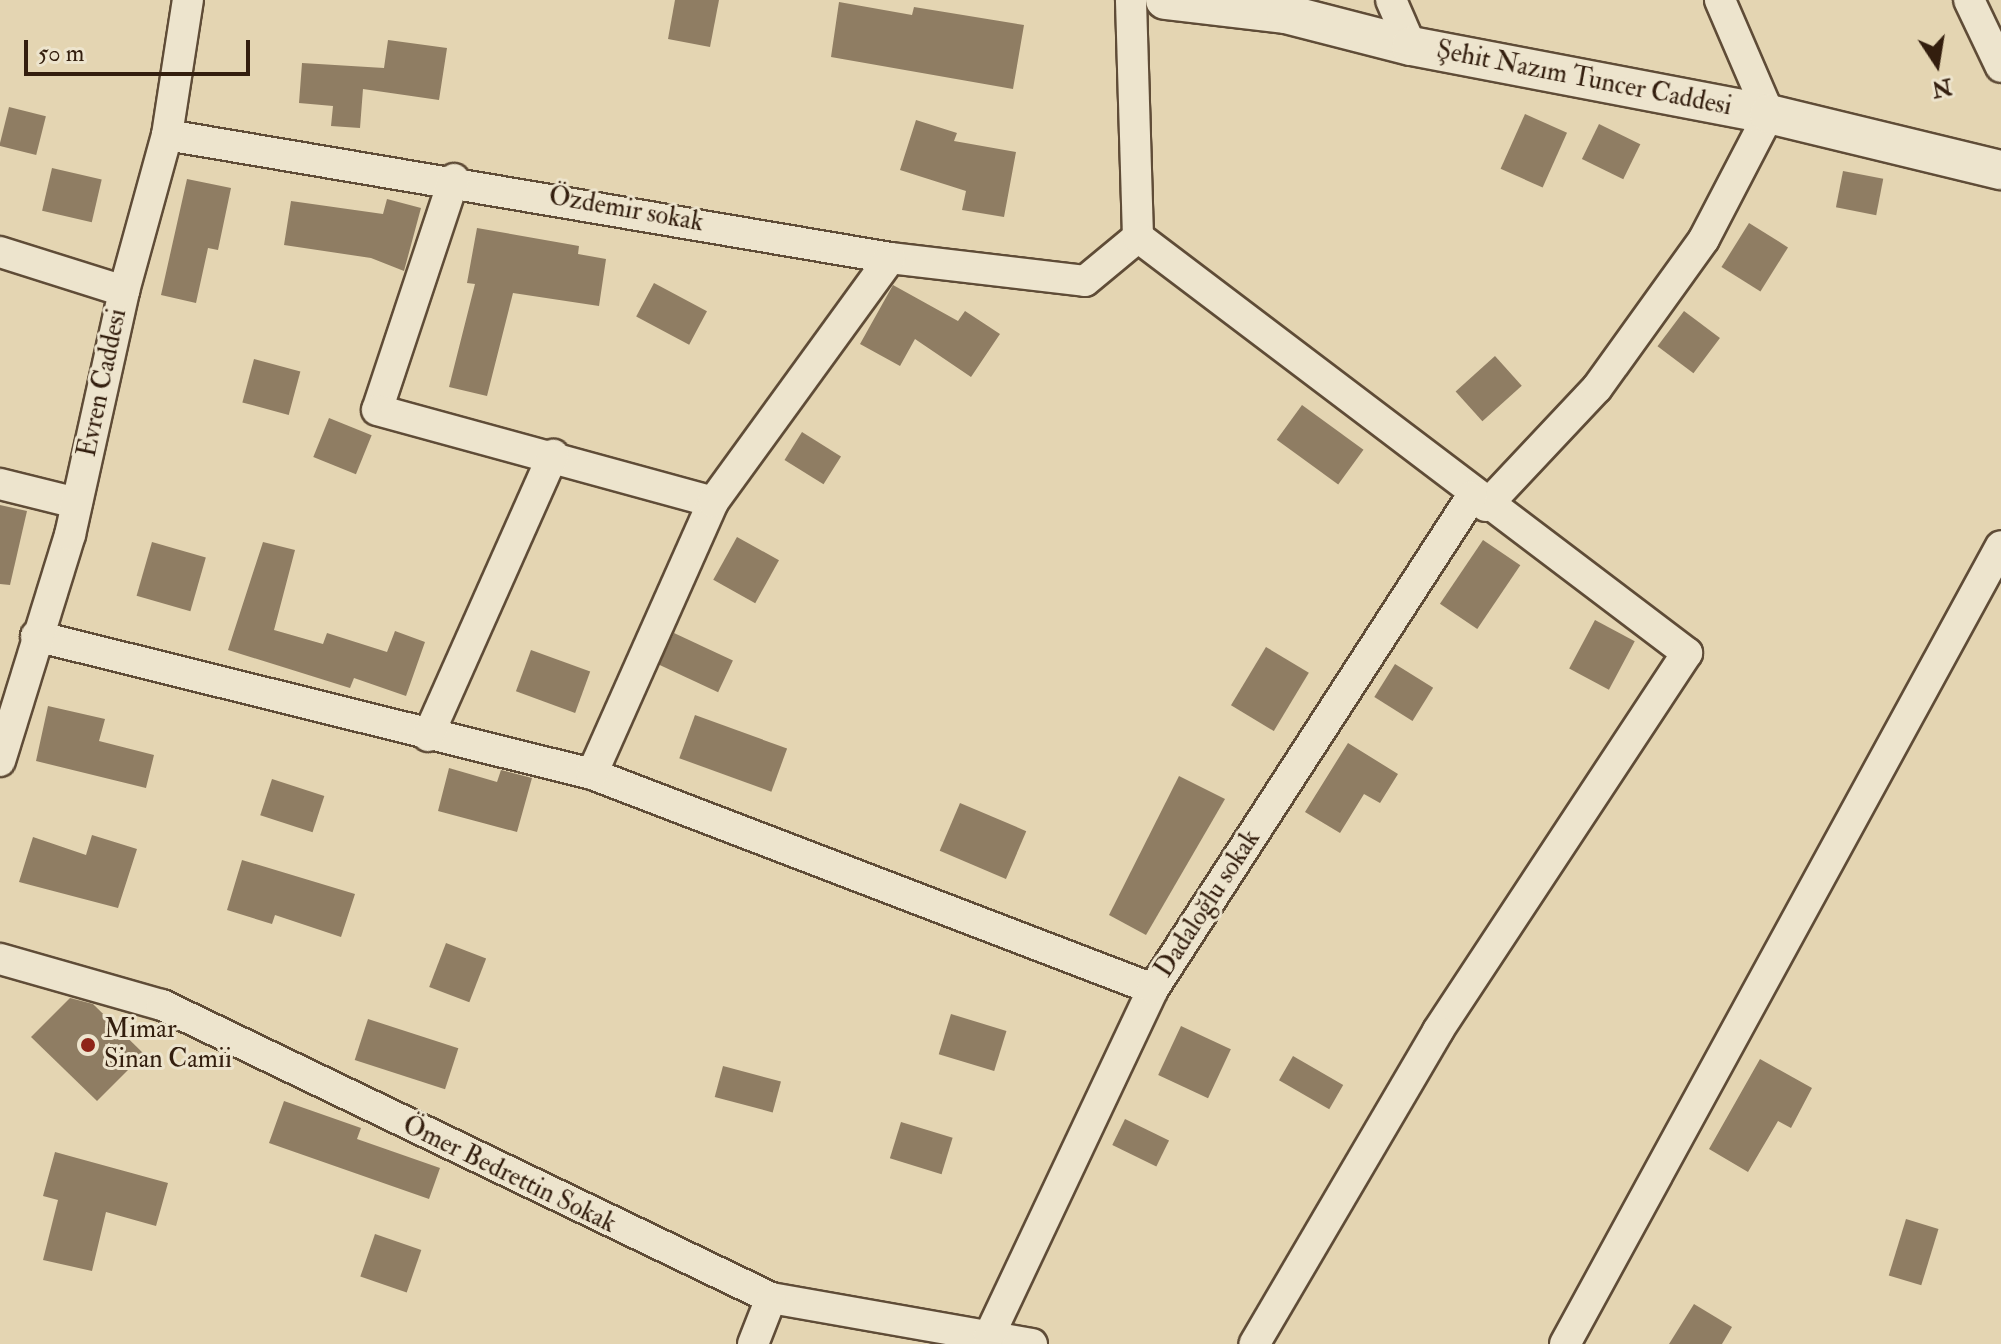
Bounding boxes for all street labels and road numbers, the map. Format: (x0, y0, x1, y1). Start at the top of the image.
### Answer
street label: Şehit Nazım Tuncer Caddesi (1434, 35, 1734, 123)
street label: Özdemir sokak (546, 181, 706, 239)
street label: Evren Caddesi (72, 306, 134, 460)
street label: Dadaloğlu sokak (1149, 824, 1267, 984)
street label: Ömer Bedrettin Sokak (397, 1110, 621, 1240)

